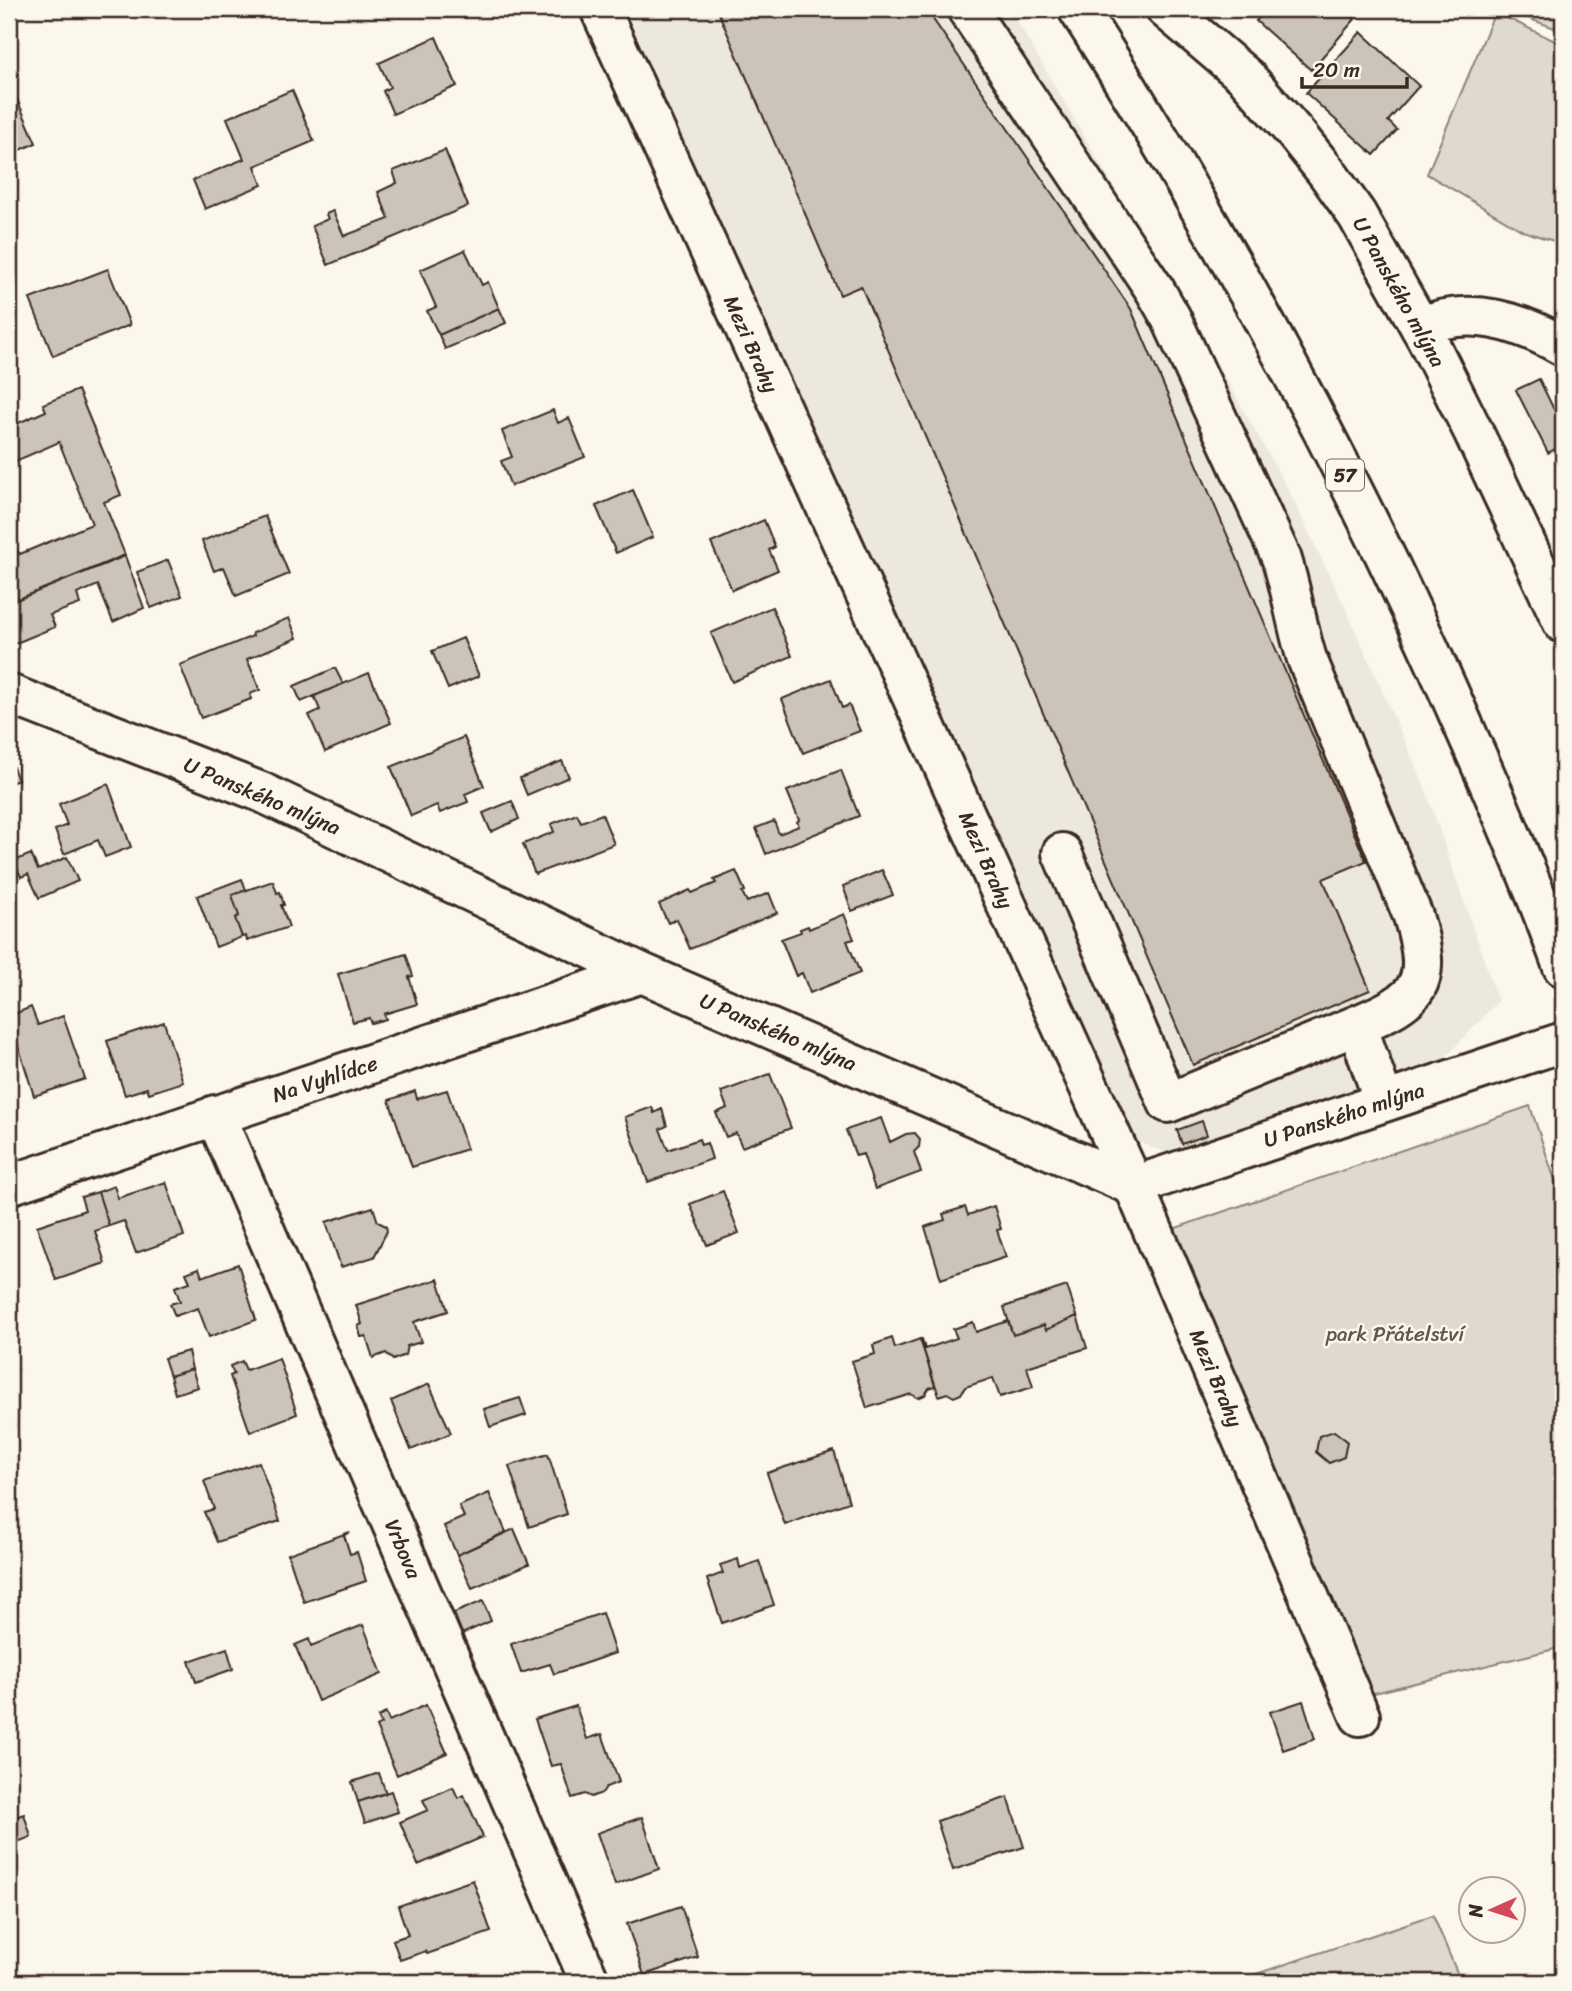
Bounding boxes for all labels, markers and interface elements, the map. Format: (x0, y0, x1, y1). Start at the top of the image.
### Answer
scale bar (1302, 46, 1408, 90)
text: 20 m (1313, 51, 1360, 89)
street label: U Panského mlýna (1342, 209, 1456, 375)
street label: Mezi Brahy (713, 289, 789, 399)
road number: 57 (1326, 460, 1364, 490)
street label: U Panského mlýna (177, 746, 347, 846)
street label: Mezi Brahy (948, 805, 1024, 915)
street label: U Panského mlýna (693, 982, 863, 1082)
street label: Na Vyhlídce (267, 1044, 383, 1114)
street label: U Panského mlýna (1258, 1071, 1430, 1159)
park label: park Přátelství (1325, 1315, 1466, 1353)
street label: Mezi Brahy (1178, 1323, 1254, 1433)
street label: Vrbova (373, 1513, 433, 1585)
north arrow (1456, 1876, 1526, 1946)
text: N (1459, 1903, 1492, 1919)

